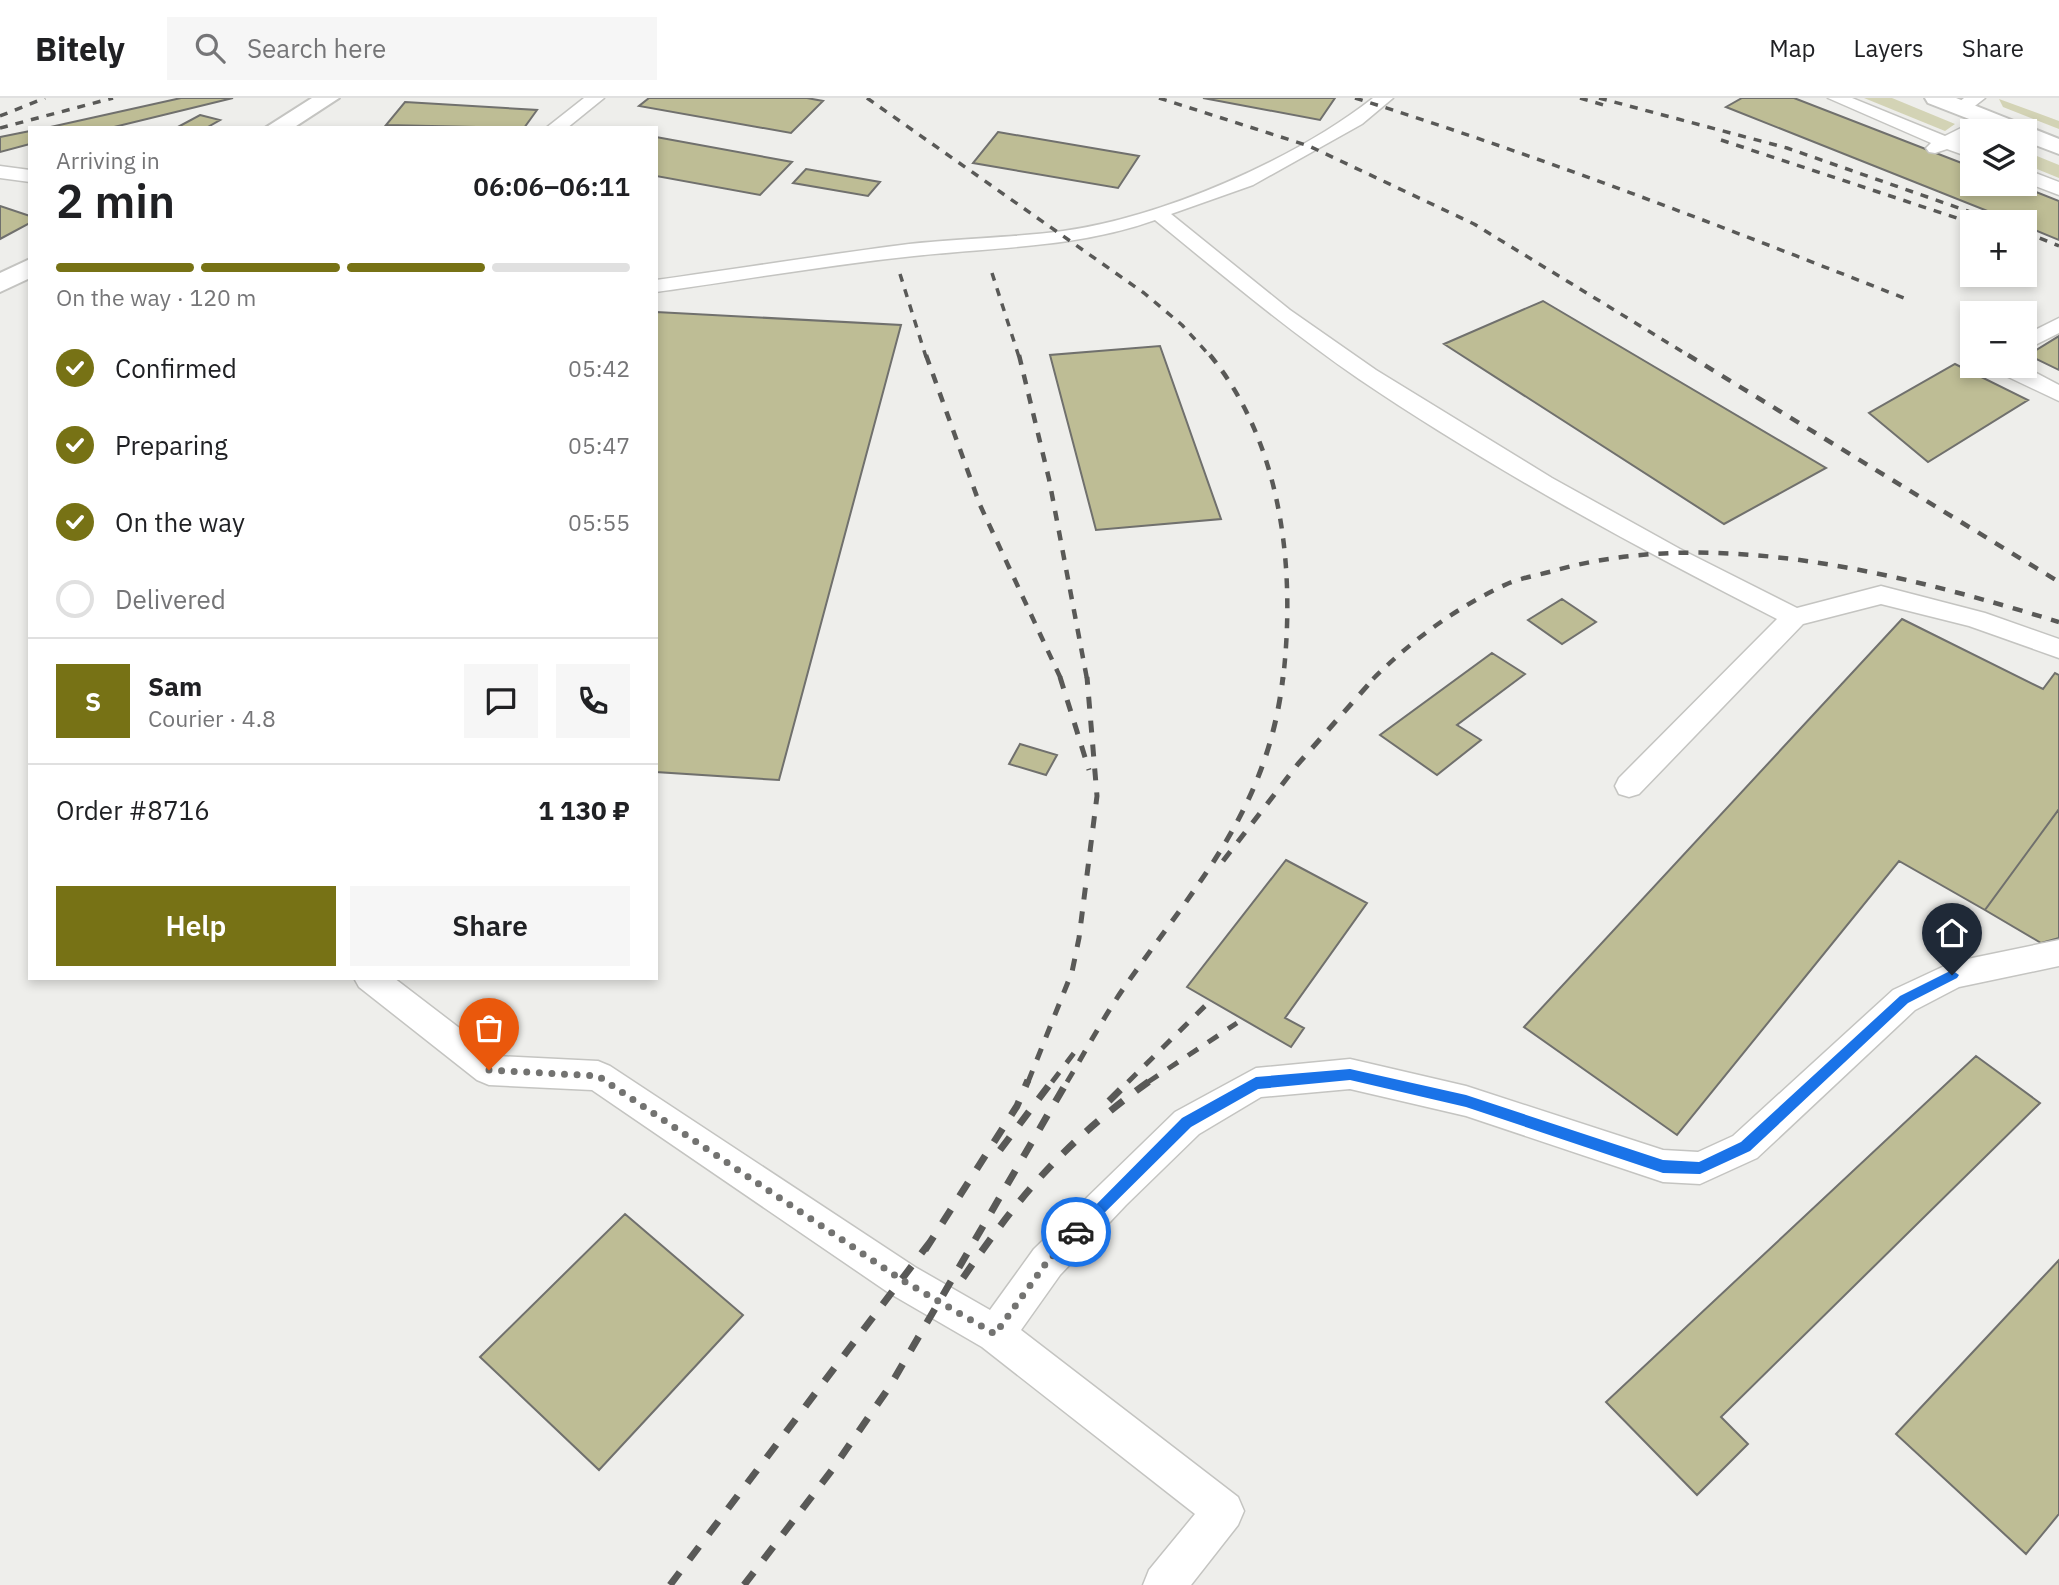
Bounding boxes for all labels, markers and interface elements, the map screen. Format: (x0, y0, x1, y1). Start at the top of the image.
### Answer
search box (167, 17, 657, 80)
text: Bitely (35, 27, 125, 70)
icon: search (191, 29, 229, 67)
text: Search here (247, 31, 386, 65)
text: Map (1769, 32, 1816, 64)
text: Layers (1854, 32, 1924, 64)
text: Share (1962, 32, 2024, 64)
map controls (1960, 119, 2037, 378)
button: layers (1960, 119, 2037, 196)
text: Arriving in (56, 145, 160, 175)
text: 06:06–06:11 (473, 169, 630, 203)
text: 2 min (56, 171, 175, 231)
button: + (1960, 210, 2037, 287)
text: On the way · 120 m (56, 282, 256, 312)
button: − (1960, 301, 2037, 378)
icon: check (56, 349, 94, 387)
text: Confirmed (115, 351, 237, 385)
text: 05:42 (568, 353, 630, 383)
icon: check (56, 426, 94, 464)
text: Preparing (115, 428, 228, 462)
text: 05:47 (568, 430, 630, 460)
icon: check (56, 503, 94, 541)
text: On the way (115, 505, 245, 539)
text: 05:55 (568, 507, 630, 537)
text: Delivered (115, 582, 226, 616)
button: chat (464, 664, 538, 738)
button: phone (556, 664, 630, 738)
text: Sam (148, 669, 202, 703)
text: S (85, 684, 101, 718)
text: Courier · 4.8 (148, 703, 276, 733)
text: Order #8716 (56, 793, 210, 827)
text: 1 130 ₽ (538, 793, 630, 827)
button: Help (56, 886, 336, 966)
button: Share (350, 886, 630, 966)
pin (1922, 903, 1982, 975)
icon: home (1933, 914, 1971, 952)
pin (459, 998, 519, 1070)
icon: bag (470, 1009, 508, 1047)
courier (1041, 1197, 1111, 1267)
icon: car (1057, 1213, 1095, 1251)

